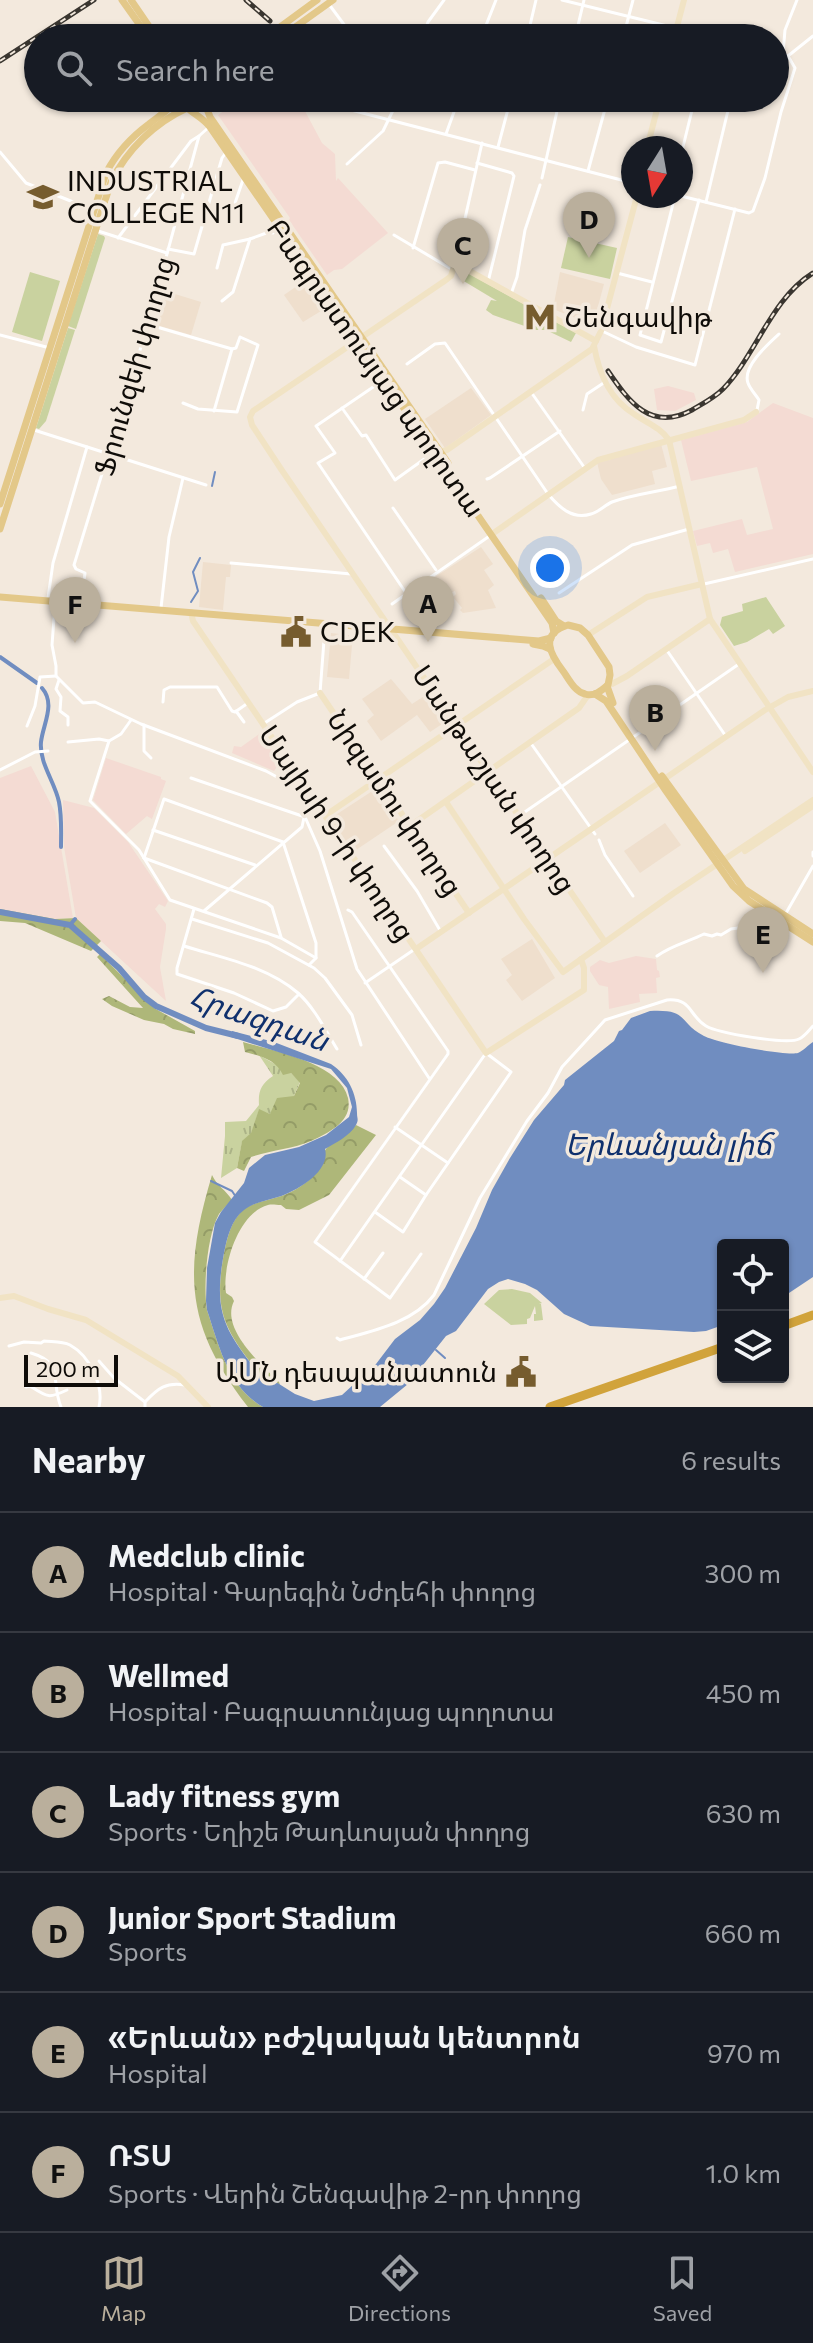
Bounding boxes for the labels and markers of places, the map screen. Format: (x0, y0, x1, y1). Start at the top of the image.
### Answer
place label: INDUSTRIAL COLLEGE N11 (67, 163, 245, 229)
school or university icon: INDUSTRIAL COLLEGE N11 (26, 180, 60, 214)
pin: D (563, 192, 615, 258)
pin: C (437, 218, 489, 284)
place label: Շենգավիթ (564, 299, 713, 334)
metro station icon: Շենգավիթ (523, 300, 557, 334)
pin: A (402, 576, 454, 642)
pin: F (49, 577, 101, 643)
place label: CDEK (320, 614, 395, 648)
public building icon: CDEK (279, 615, 313, 649)
pin: B (629, 685, 681, 751)
pin: E (737, 907, 789, 973)
place label: ԱՄՆ դեսպանատուն (215, 1354, 497, 1389)
public building icon: ԱՄՆ դեսպանատուն (504, 1355, 538, 1389)

